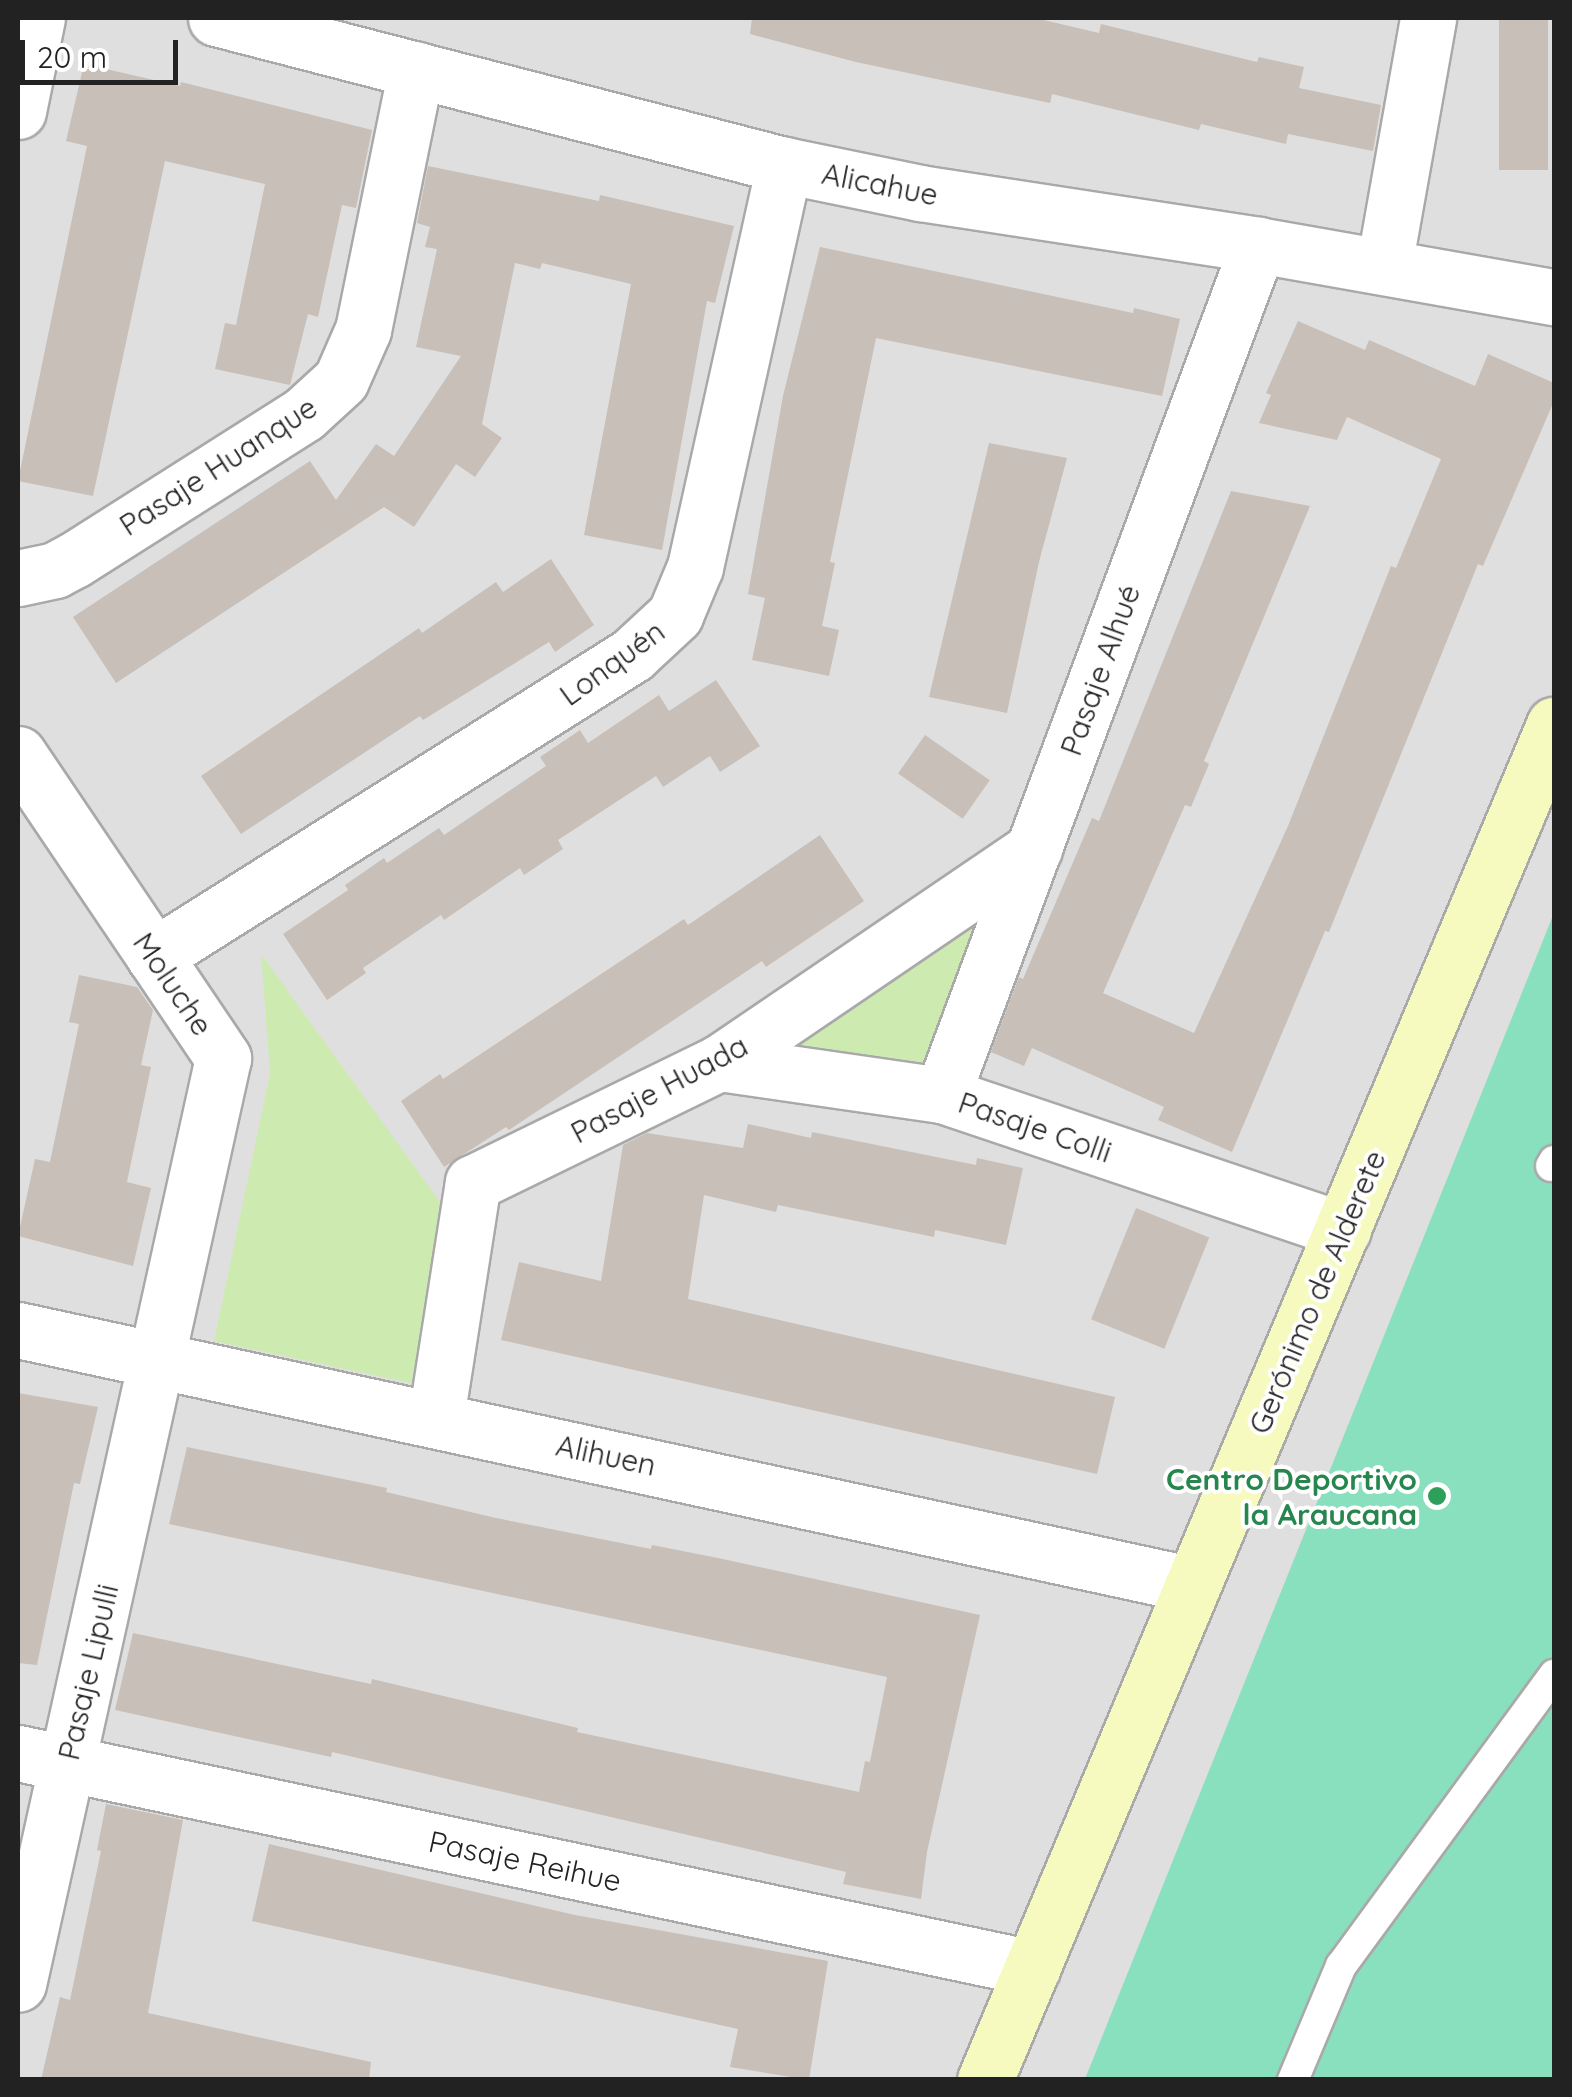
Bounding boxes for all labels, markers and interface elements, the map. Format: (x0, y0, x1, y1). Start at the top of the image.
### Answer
scale bar (25, 20, 182, 82)
text: 20 m (37, 38, 107, 76)
street label: Alicahue (819, 155, 941, 213)
street label: Pasaje Huanque (113, 389, 323, 543)
street label: Pasaje Alhué (1052, 580, 1148, 760)
street label: Lonquén (552, 613, 672, 713)
street label: Moluche (126, 926, 220, 1042)
street label: Pasaje Huada (565, 1027, 753, 1151)
street label: Pasaje Colli (954, 1084, 1116, 1170)
street label: Gerónimo de Alderete (1241, 1145, 1393, 1439)
street label: Alihuen (553, 1427, 659, 1483)
place label: Centro Deportivo la Araucana (1166, 1461, 1417, 1532)
marker: Centro Deportivo la Araucana (1426, 1485, 1448, 1507)
street label: Pasaje Lipulli (50, 1581, 126, 1763)
street label: Pasaje Reihue (425, 1823, 625, 1899)

